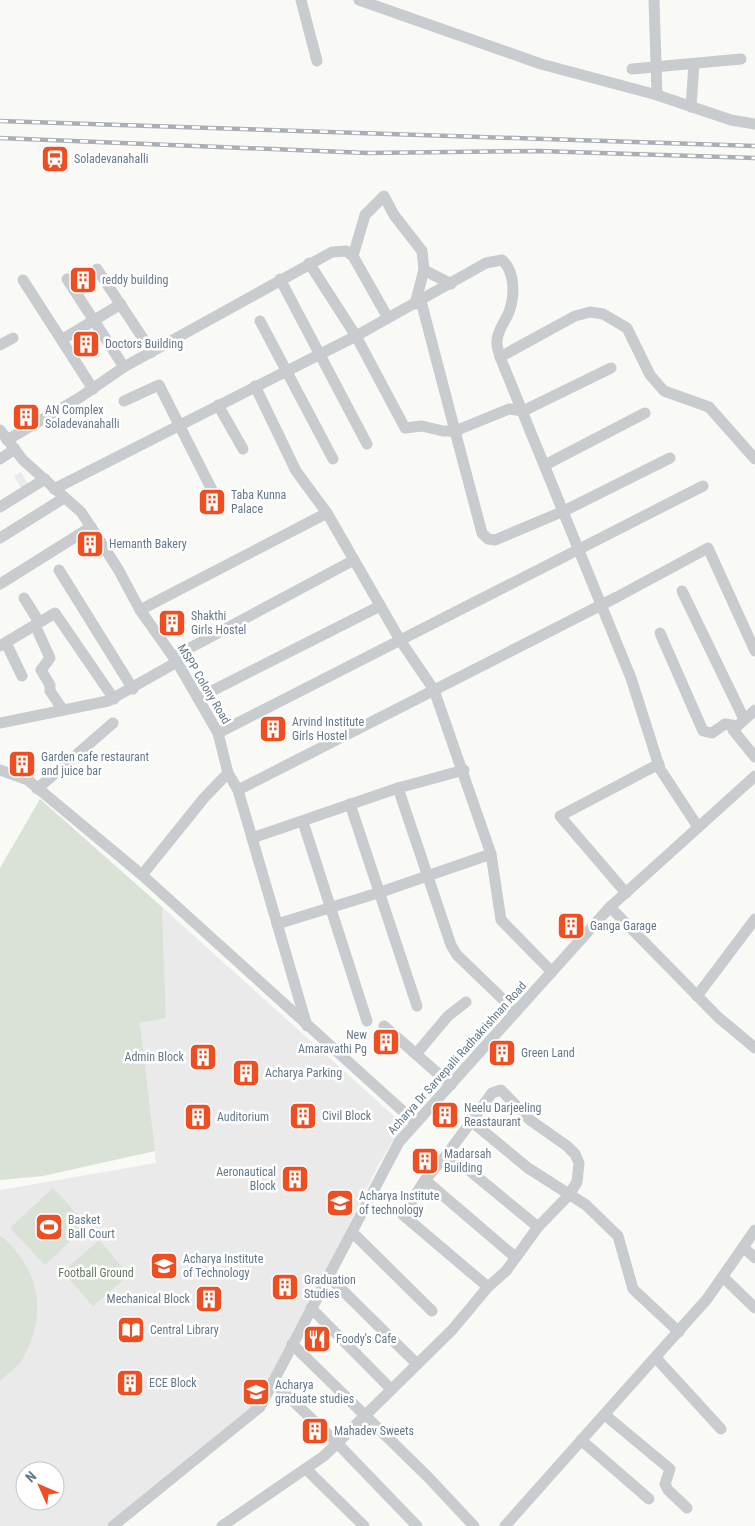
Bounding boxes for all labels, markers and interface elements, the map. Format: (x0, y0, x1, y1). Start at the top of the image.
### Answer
station icon: Soladevanahalli (40, 144, 70, 174)
place label: Soladevanahalli (74, 152, 148, 166)
building icon: reddy building (68, 265, 98, 295)
place label: reddy building (102, 273, 169, 287)
building icon: Doctors Building (71, 329, 101, 359)
place label: Doctors Building (105, 337, 183, 351)
building icon: AN Complex Soladevanahalli (11, 402, 41, 432)
place label: AN Complex Soladevanahalli (45, 403, 119, 431)
building icon: Taba Kunna Palace (197, 487, 227, 517)
place label: Taba Kunna Palace (231, 488, 287, 516)
building icon: Hemanth Bakery (75, 529, 105, 559)
place label: Hemanth Bakery (109, 537, 187, 551)
building icon: Shakthi Girls Hostel (157, 608, 187, 638)
place label: Shakthi Girls Hostel (191, 609, 246, 637)
street label: MSPP Colony Road (175, 642, 233, 726)
building icon: Arvind Institute Girls Hostel (258, 714, 288, 744)
place label: Arvind Institute Girls Hostel (292, 715, 365, 743)
building icon: Garden cafe restaurant and juice bar (7, 749, 37, 779)
place label: Garden cafe restaurant and juice bar (41, 750, 150, 778)
building icon: Ganga Garage (556, 911, 586, 941)
place label: Ganga Garage (590, 919, 657, 933)
street label: Acharya Dr Sarvepalli Radhakrishnan Road (385, 979, 529, 1137)
building icon: New Amaravathi Pg (371, 1027, 401, 1057)
place label: New Amaravathi Pg (298, 1028, 367, 1056)
building icon: Green Land (487, 1038, 517, 1068)
building icon: Admin Block (188, 1042, 218, 1072)
place label: Green Land (521, 1046, 575, 1060)
place label: Admin Block (124, 1050, 185, 1064)
building icon: Acharya Parking (231, 1058, 261, 1088)
place label: Acharya Parking (265, 1066, 342, 1080)
building icon: Neelu Darjeeling Reastaurant (430, 1100, 460, 1130)
building icon: Civil Block (288, 1101, 318, 1131)
place label: Neelu Darjeeling Reastaurant (464, 1101, 542, 1129)
building icon: Auditorium (183, 1102, 213, 1132)
place label: Civil Block (322, 1109, 372, 1123)
place label: Auditorium (217, 1110, 269, 1124)
building icon: Madarsah Building (410, 1146, 440, 1176)
place label: Madarsah Building (444, 1147, 491, 1175)
building icon: Aeronautical Block (280, 1164, 310, 1194)
place label: Aeronautical Block (216, 1165, 277, 1193)
school or university icon: Acharya Institute of technology (325, 1188, 355, 1218)
place label: Acharya Institute of technology (359, 1189, 440, 1217)
sports icon: Basket Ball Court (34, 1212, 64, 1242)
place label: Basket Ball Court (68, 1213, 115, 1241)
school or university icon: Acharya Institute of Technology (149, 1251, 179, 1281)
place label: Acharya Institute of Technology (183, 1252, 264, 1280)
park label: Football Ground (58, 1266, 134, 1280)
building icon: Graduation Studies (270, 1272, 300, 1302)
place label: Graduation Studies (304, 1273, 356, 1301)
building icon: Mechanical Block (194, 1284, 224, 1314)
place label: Mechanical Block (107, 1292, 191, 1306)
library icon: Central Library (116, 1315, 146, 1345)
place label: Central Library (150, 1323, 219, 1337)
restaurant icon: Foody's Cafe (302, 1324, 332, 1354)
place label: Foody's Cafe (336, 1332, 397, 1346)
building icon: ECE Block (115, 1368, 145, 1398)
place label: ECE Block (149, 1376, 197, 1390)
school or university icon: Acharya graduate studies (241, 1377, 271, 1407)
place label: Acharya graduate studies (275, 1378, 354, 1406)
building icon: Mahadev Sweets (300, 1416, 330, 1446)
place label: Mahadev Sweets (334, 1424, 414, 1438)
north arrow (15, 1461, 65, 1511)
text: N (22, 1468, 39, 1485)

